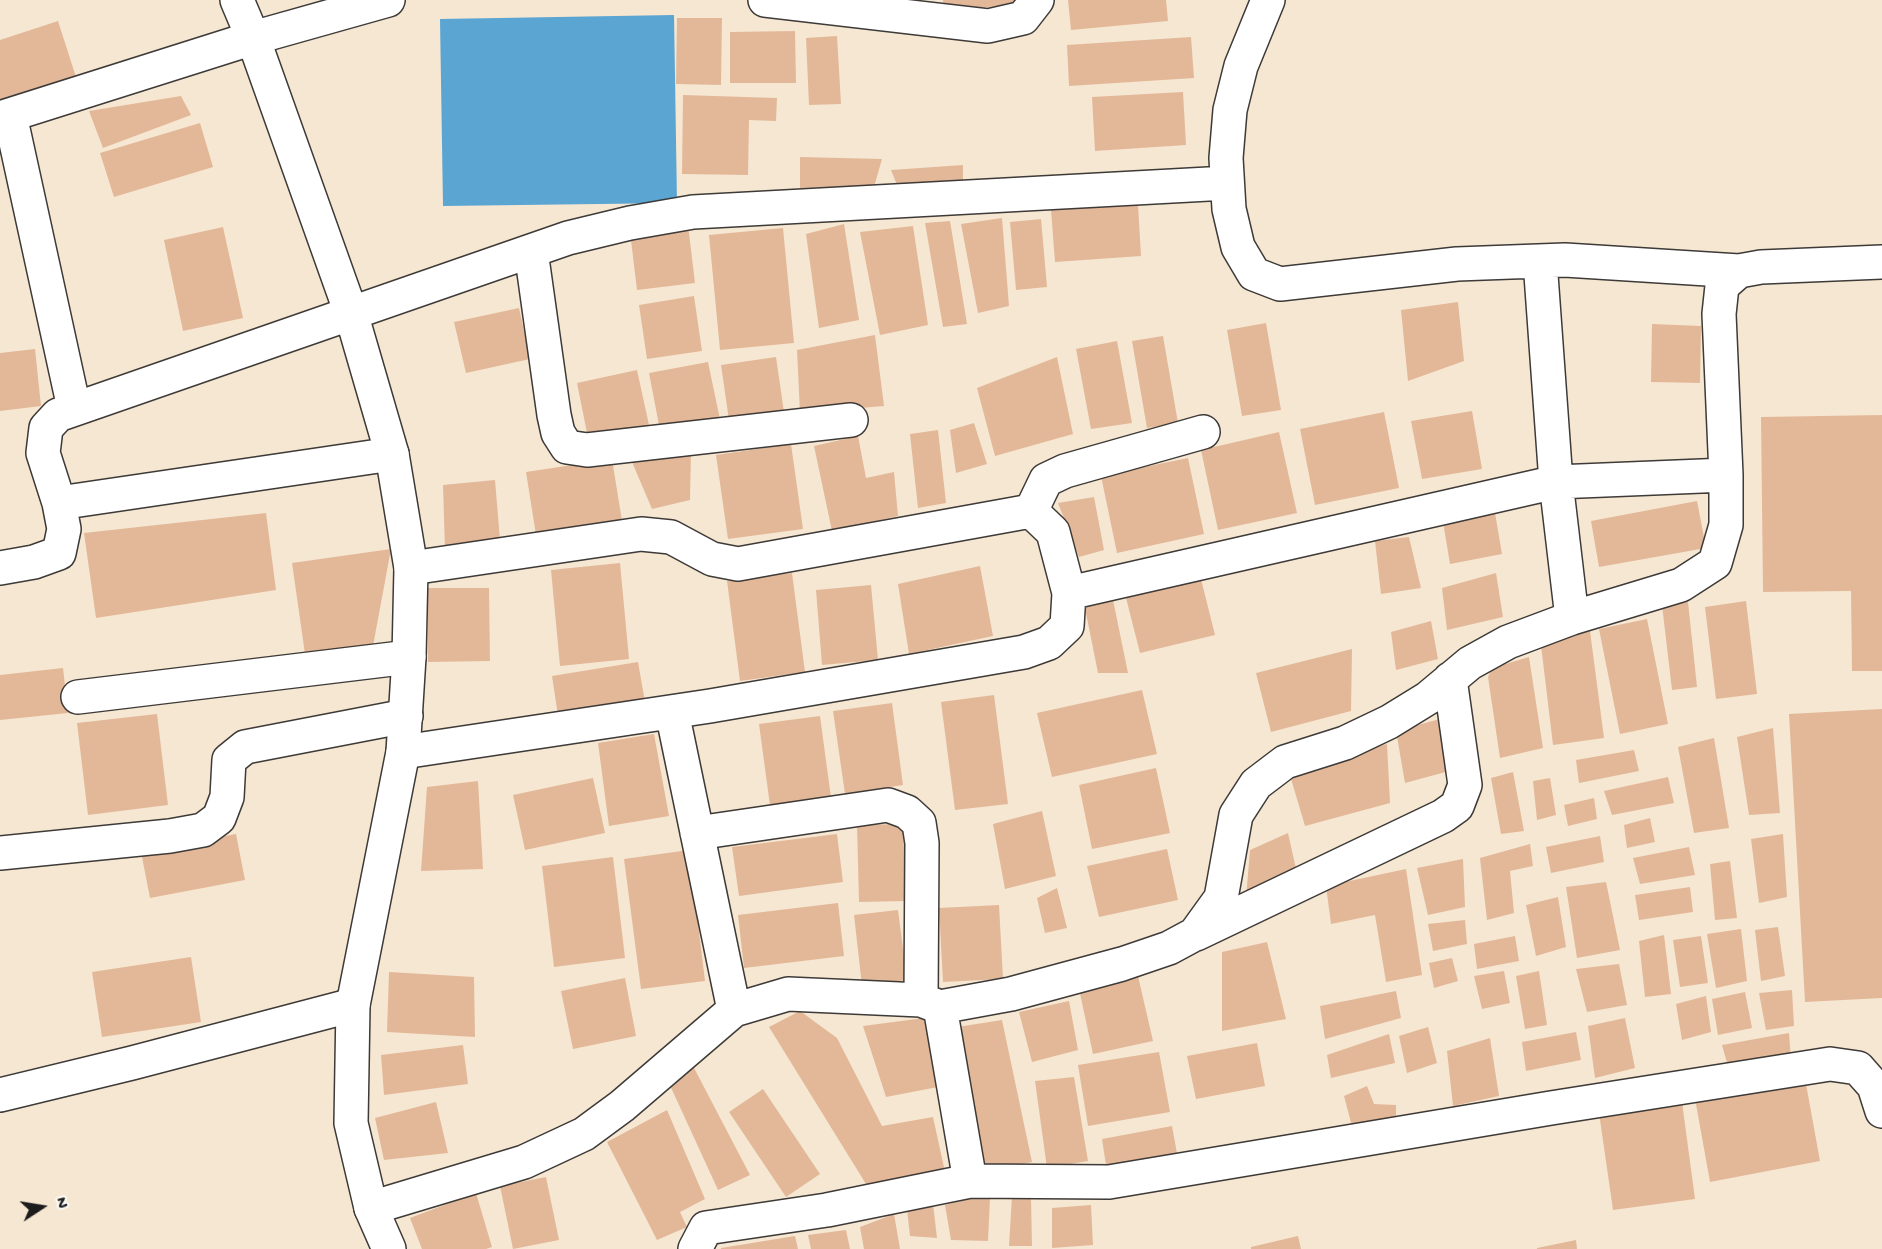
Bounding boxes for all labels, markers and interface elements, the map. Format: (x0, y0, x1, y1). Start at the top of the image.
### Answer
north arrow (12, 1177, 72, 1237)
text: N (50, 1196, 70, 1210)

